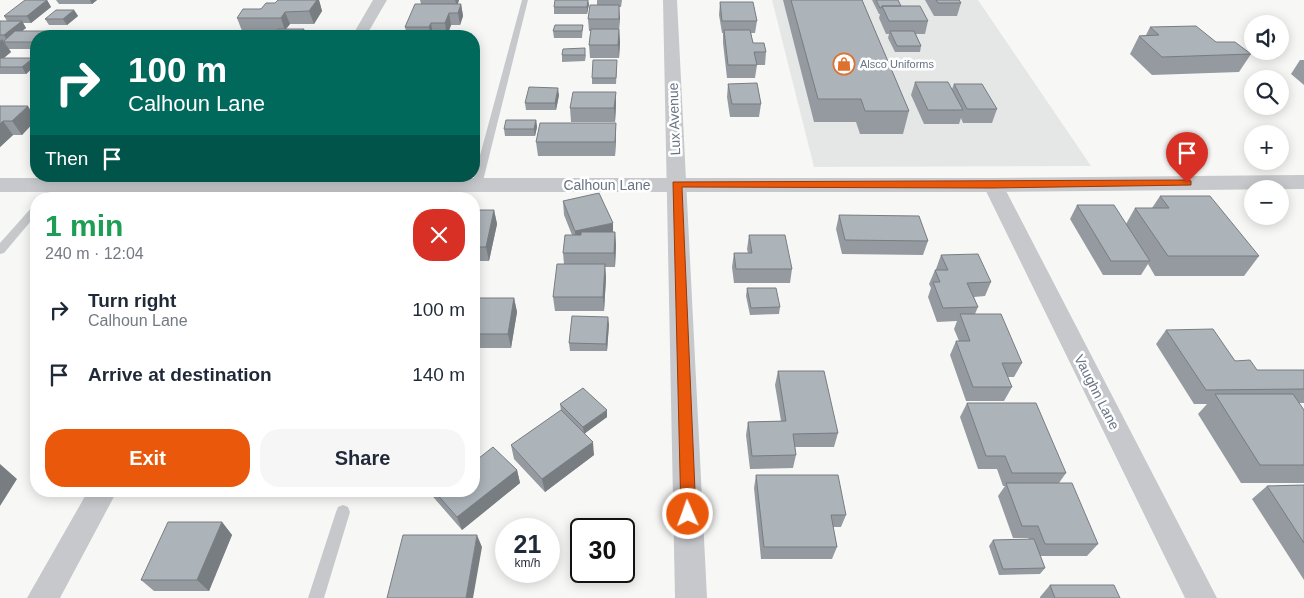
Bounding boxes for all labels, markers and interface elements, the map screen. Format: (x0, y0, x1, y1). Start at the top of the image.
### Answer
map controls (1244, 15, 1289, 225)
button: sound (1244, 15, 1289, 60)
icon: right (45, 50, 110, 115)
text: 100 m (128, 50, 227, 89)
shop icon: Alsco Uniforms (832, 52, 856, 76)
place label: Alsco Uniforms (860, 58, 934, 70)
button: search (1244, 70, 1289, 115)
street label: Lux Avenue (665, 82, 683, 156)
text: Calhoun Lane (128, 91, 265, 116)
button: + (1244, 125, 1289, 170)
pin (1166, 132, 1208, 183)
icon: arrive (1173, 139, 1201, 167)
icon: arrive (98, 145, 126, 173)
text: Then (45, 148, 88, 169)
street label: Calhoun Lane (563, 177, 651, 193)
button: − (1244, 180, 1289, 225)
text: 1 min (45, 209, 123, 242)
button: close (413, 209, 465, 261)
text: 240 m · 12:04 (45, 245, 144, 262)
text: Turn right (88, 290, 176, 311)
icon: right (45, 296, 73, 324)
text: 100 m (412, 299, 465, 320)
text: Calhoun Lane (88, 312, 188, 329)
street label: Vaughn Lane (1071, 352, 1123, 432)
icon: arrive (45, 361, 73, 389)
text: Arrive at destination (88, 364, 272, 385)
text: 140 m (412, 364, 465, 385)
button: Exit (45, 429, 250, 487)
button: Share (260, 429, 465, 487)
position arrow (661, 487, 713, 539)
speed limit sign: 30 (570, 518, 635, 583)
text: 21 (514, 530, 541, 558)
text: km/h (514, 556, 541, 570)

